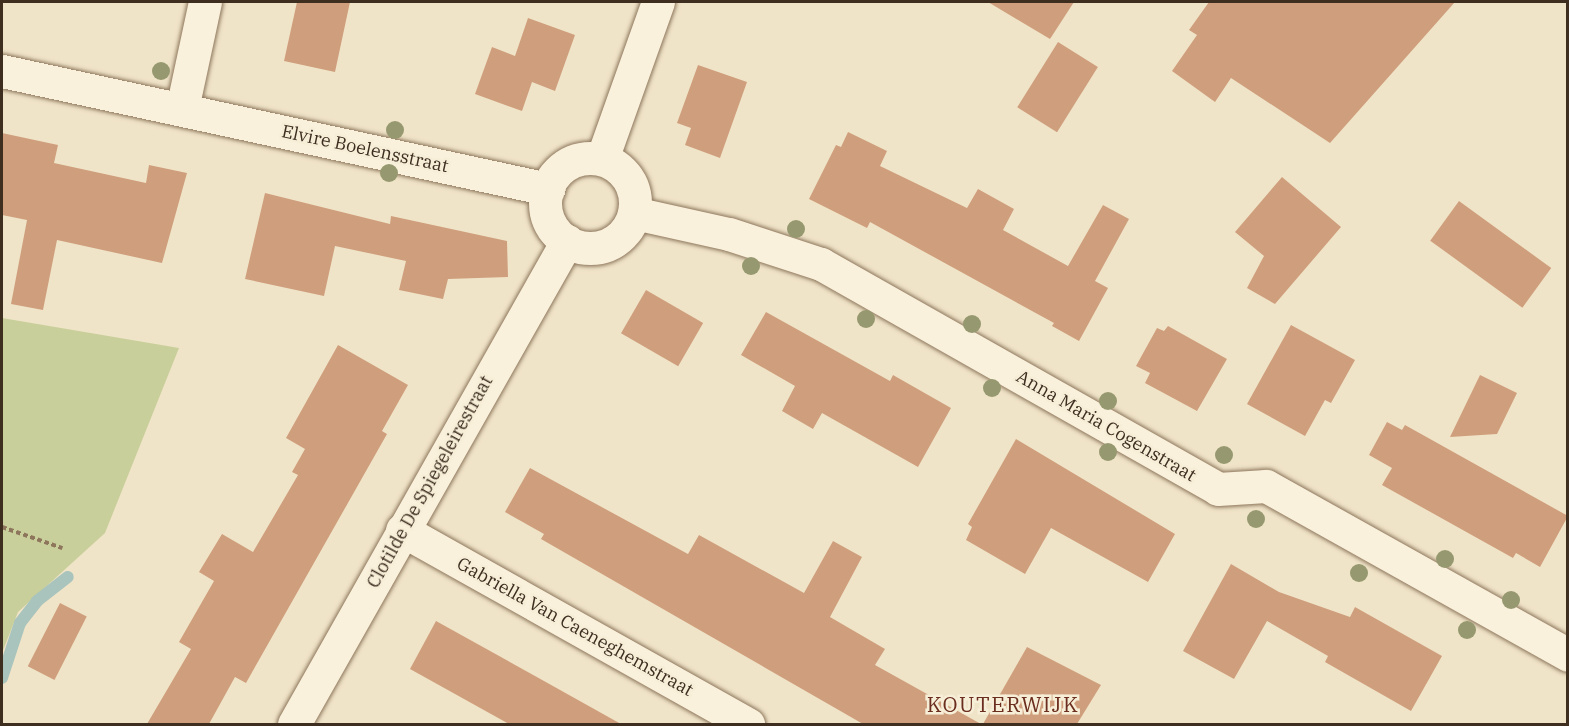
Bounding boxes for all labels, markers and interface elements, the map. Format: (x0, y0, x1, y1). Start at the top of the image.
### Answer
street label: Elvire Boelensstraat (280, 121, 450, 177)
street label: Anna Maria Cogenstraat (1012, 366, 1200, 486)
street label: Clotilde De Spiegeleirestraat (363, 372, 497, 592)
street label: Gabriella Van Caeneghemstraat (453, 553, 697, 701)
district label: KOUTERWIJK (927, 691, 1079, 717)

